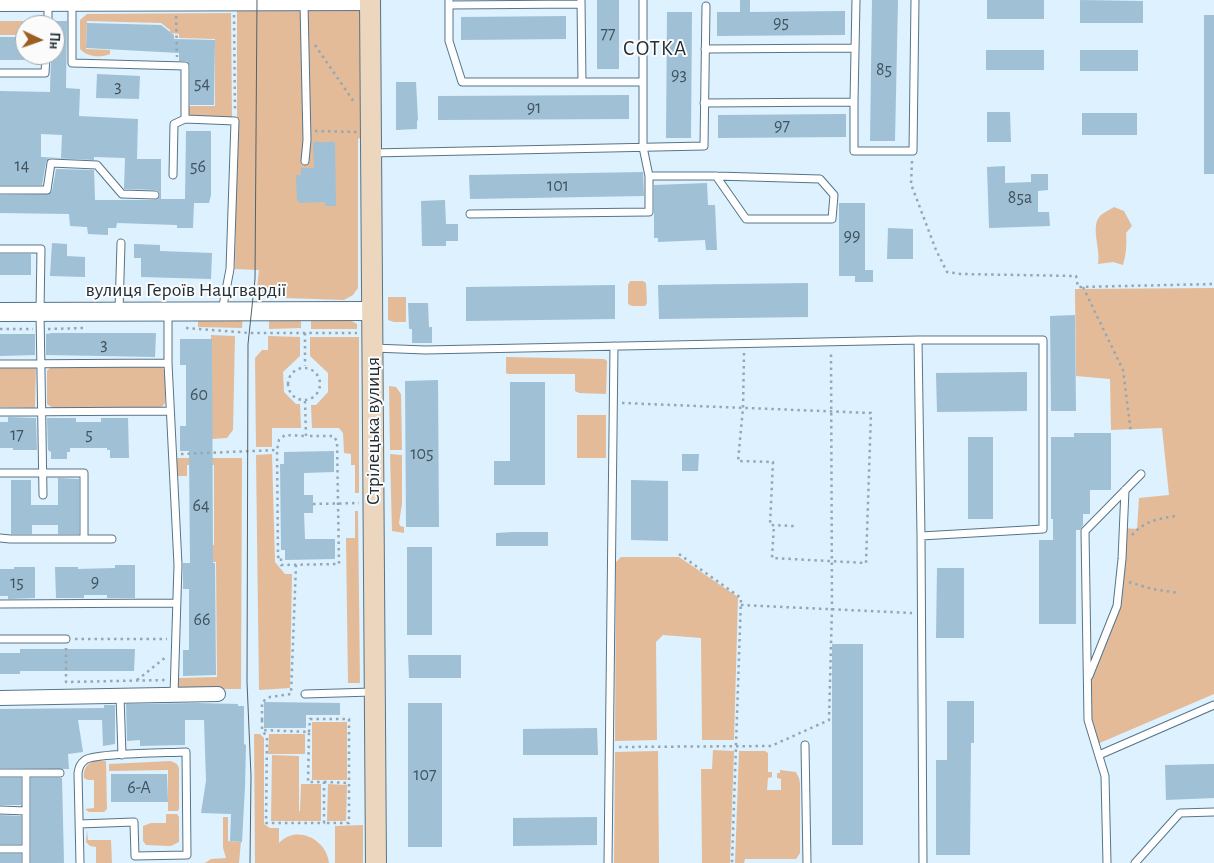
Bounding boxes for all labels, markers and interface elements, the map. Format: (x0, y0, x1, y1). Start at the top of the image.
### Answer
house number: 95 (773, 12, 789, 34)
north arrow (15, 15, 65, 65)
house number: 77 (600, 23, 616, 45)
text: Пн (47, 32, 61, 50)
district label: СОТКА (622, 36, 688, 62)
house number: 85 (876, 59, 892, 81)
house number: 93 (671, 64, 687, 86)
house number: 54 (194, 73, 210, 95)
house number: 3 (114, 76, 122, 98)
house number: 91 (527, 97, 541, 119)
house number: 97 (774, 115, 790, 137)
house number: 14 (15, 155, 29, 177)
house number: 56 (190, 156, 206, 178)
house number: 101 (547, 175, 569, 197)
house number: 85а (1008, 187, 1032, 209)
house number: 99 (844, 225, 860, 247)
street label: вулиця Героїв Нацгвардії (86, 278, 286, 302)
house number: 3 (100, 334, 108, 356)
street label: Стрілецька вулиця (361, 357, 385, 505)
house number: 60 (190, 384, 208, 406)
house number: 17 (10, 424, 24, 446)
house number: 5 (85, 424, 93, 446)
house number: 105 (410, 443, 434, 465)
house number: 64 (192, 495, 210, 517)
house number: 9 (91, 571, 99, 593)
house number: 15 (10, 572, 24, 594)
house number: 66 (194, 609, 210, 631)
house number: 107 (413, 764, 437, 786)
house number: 6-А (127, 777, 151, 799)

